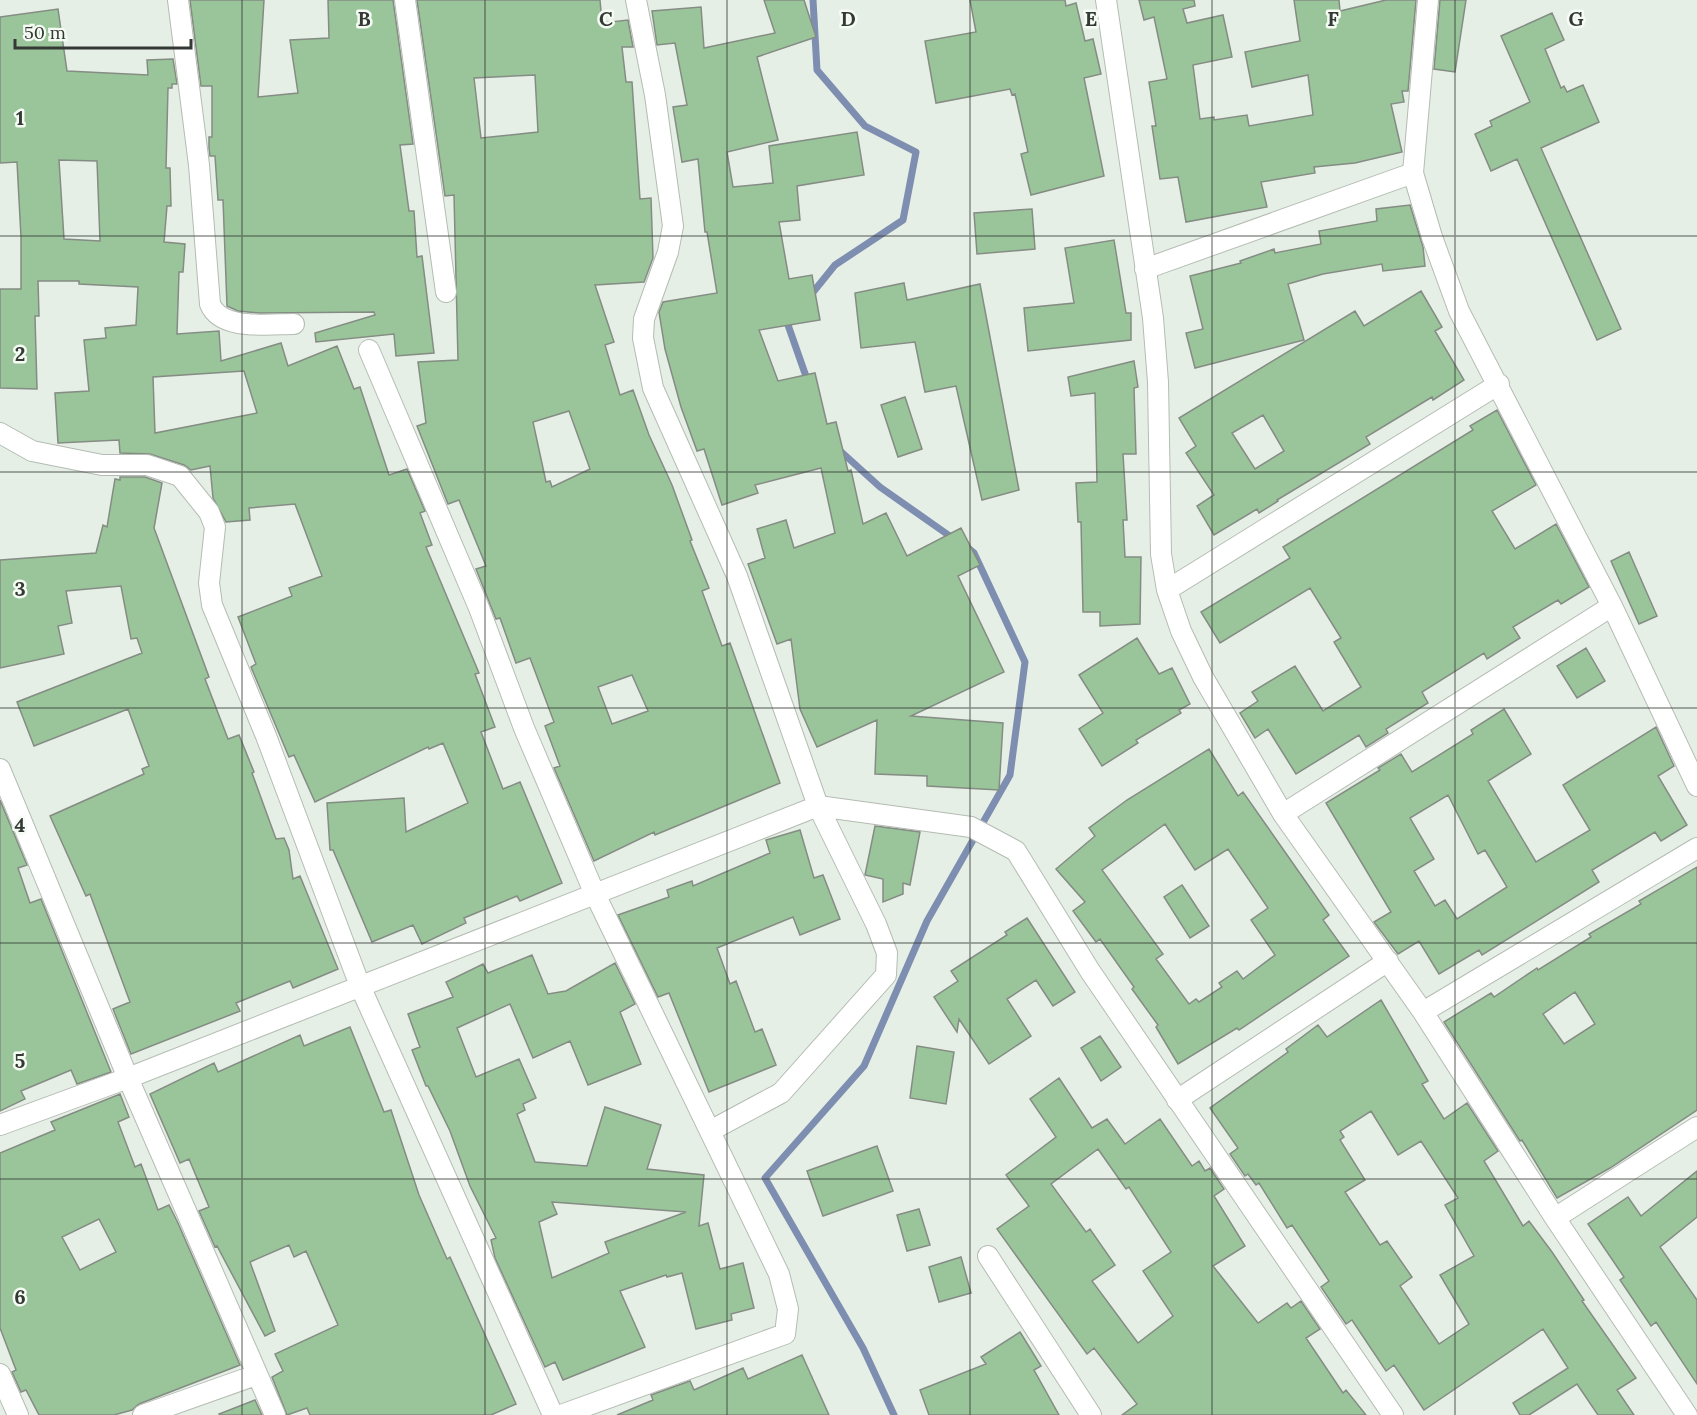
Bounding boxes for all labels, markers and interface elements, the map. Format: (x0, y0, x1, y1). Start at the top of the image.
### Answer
text: B (357, 6, 371, 31)
text: C (599, 6, 613, 31)
text: D (840, 6, 856, 31)
text: E (1085, 6, 1097, 31)
text: F (1327, 6, 1339, 31)
text: G (1568, 6, 1584, 31)
scale bar (15, 12, 190, 50)
text: 50 m (24, 21, 66, 44)
text: 1 (16, 105, 24, 130)
text: 2 (15, 341, 25, 366)
text: 3 (14, 576, 26, 601)
text: 4 (15, 812, 26, 837)
text: 5 (15, 1048, 26, 1073)
text: 6 (14, 1284, 26, 1309)

